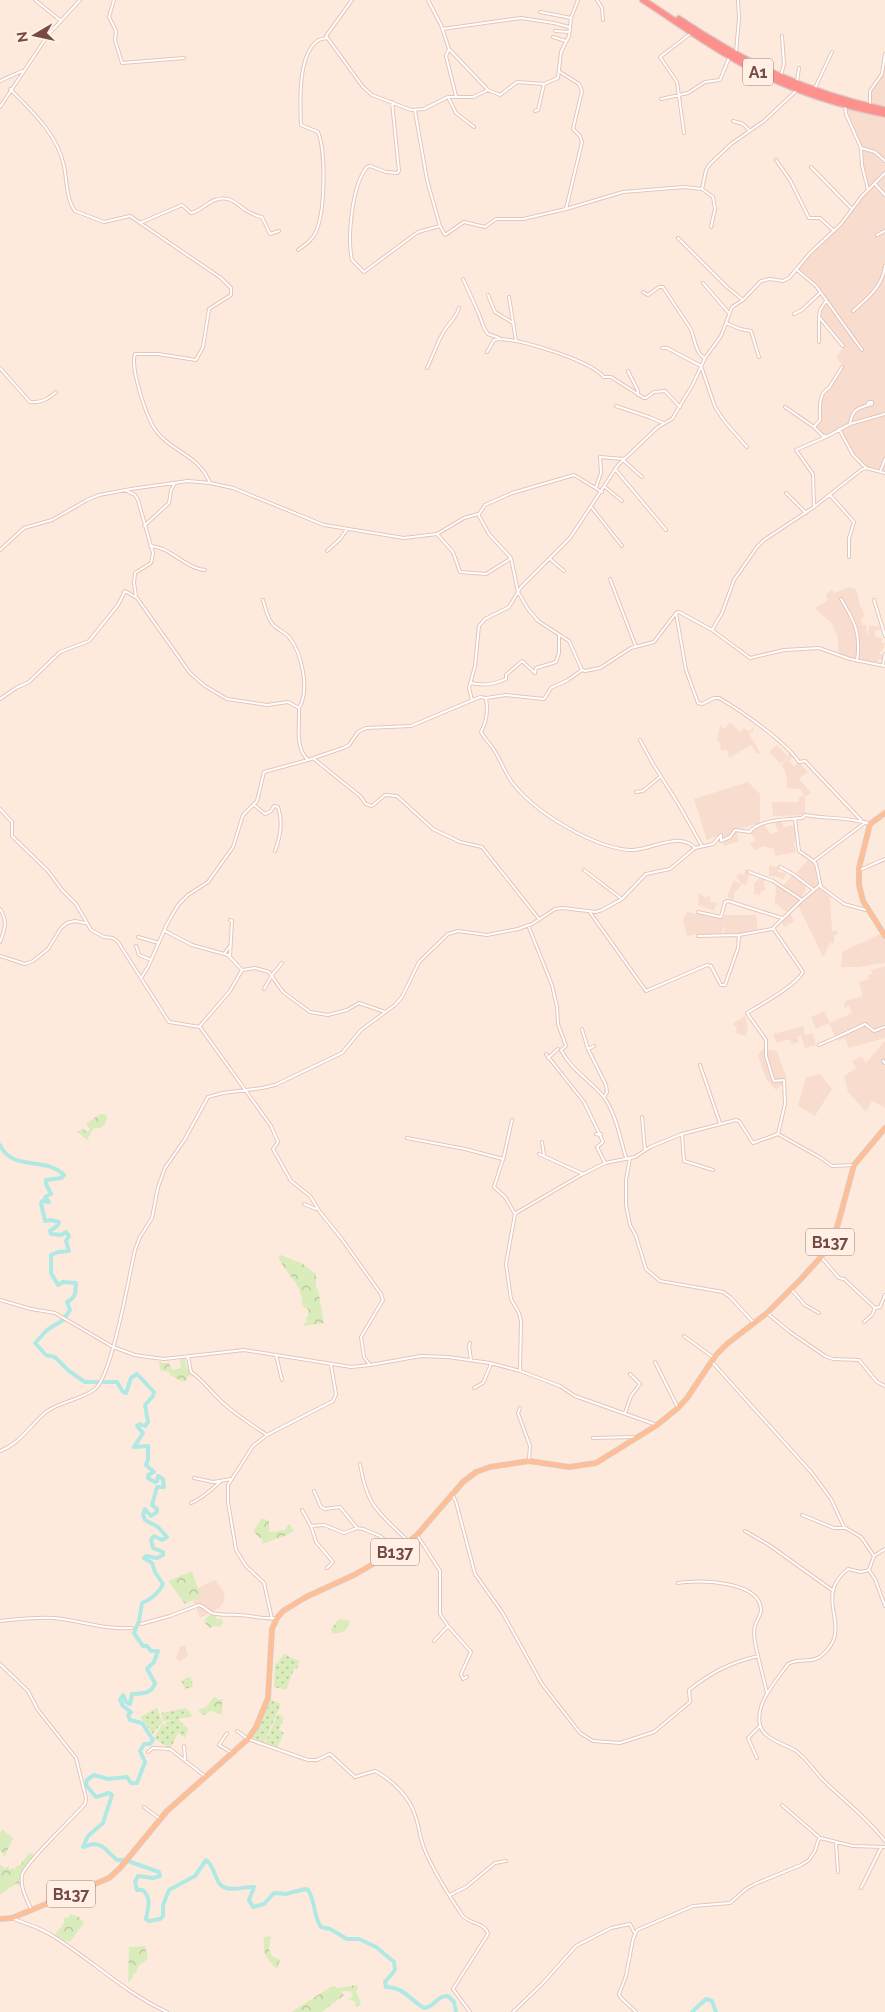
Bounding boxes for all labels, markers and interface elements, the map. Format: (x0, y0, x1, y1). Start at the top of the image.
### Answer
north arrow (10, 10, 60, 60)
text: N (13, 31, 31, 44)
road number: A1 (743, 58, 773, 86)
road number: B137 (806, 1228, 854, 1256)
road number: B137 (371, 1538, 419, 1565)
road number: B137 (47, 1880, 95, 1908)

